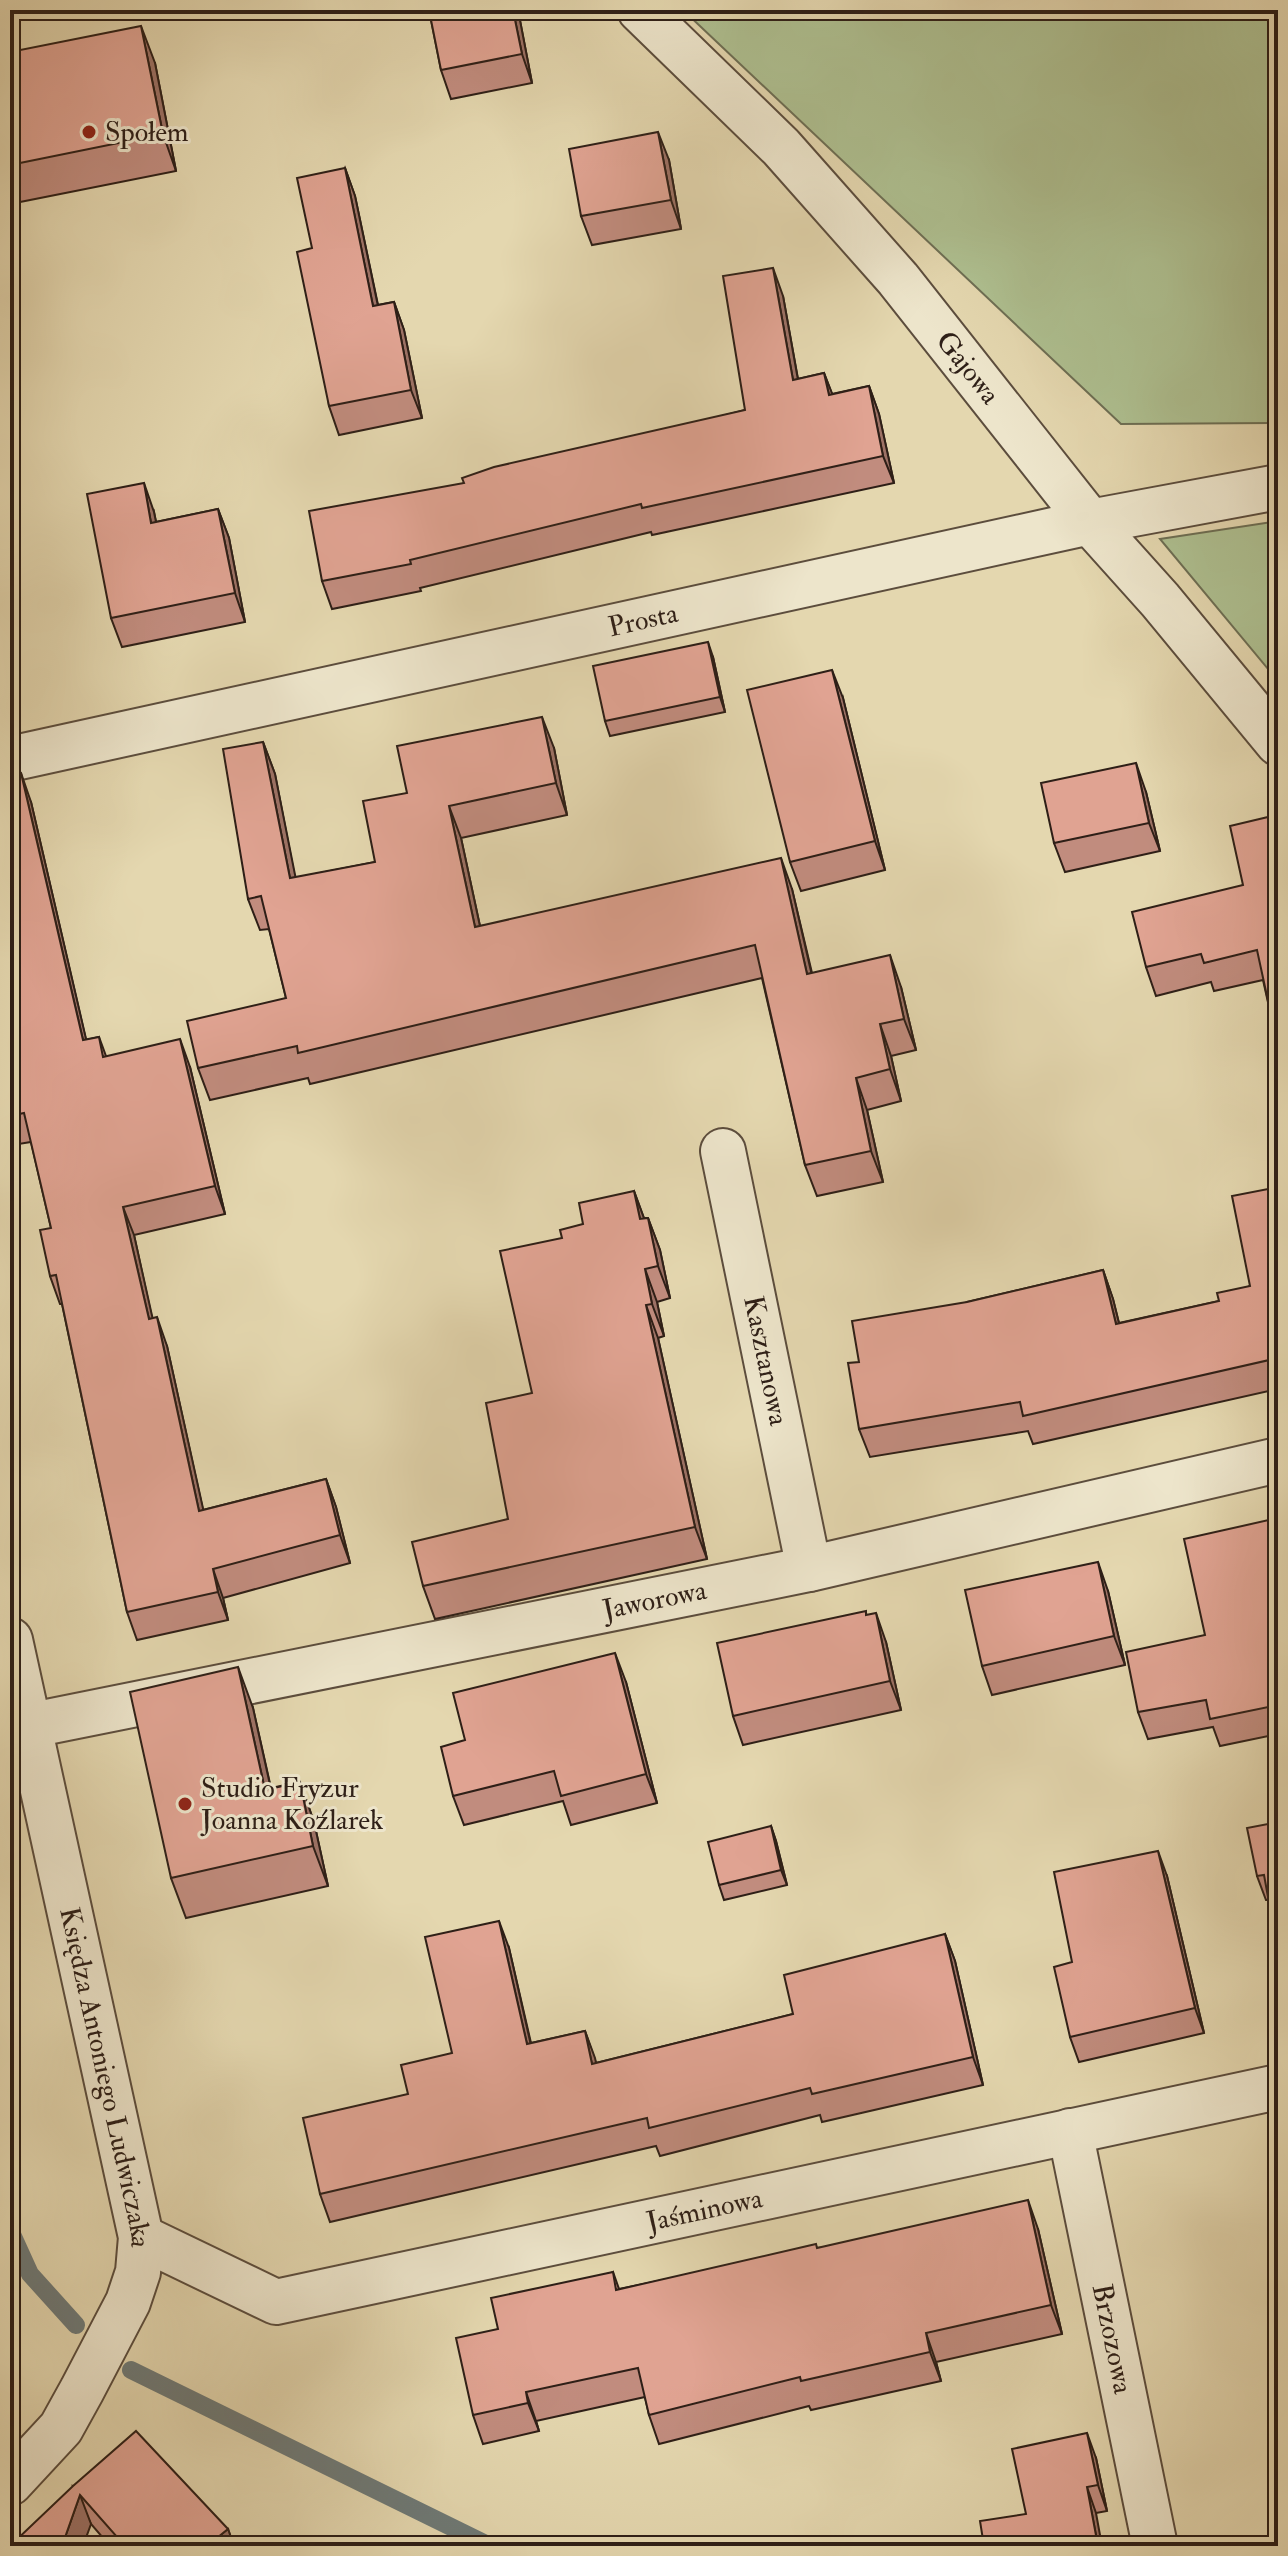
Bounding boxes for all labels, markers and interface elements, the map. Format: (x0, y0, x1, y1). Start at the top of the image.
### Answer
place label: Społem (105, 115, 189, 150)
marker: Społem (80, 123, 98, 141)
street label: Gajowa (928, 324, 1008, 412)
street label: Prosta (605, 595, 681, 645)
street label: Kasztanowa (736, 1293, 797, 1429)
street label: Jaworowa (599, 1572, 710, 1628)
place label: Studio Fryzur Joanna Koźlarek (200, 1771, 384, 1838)
marker: Studio Fryzur Joanna Koźlarek (176, 1795, 194, 1813)
street label: Księdza Antoniego Ludwiczaka (52, 1904, 158, 2250)
street label: Jaśminowa (642, 2181, 766, 2240)
street label: Brzozowa (1084, 2281, 1141, 2397)

